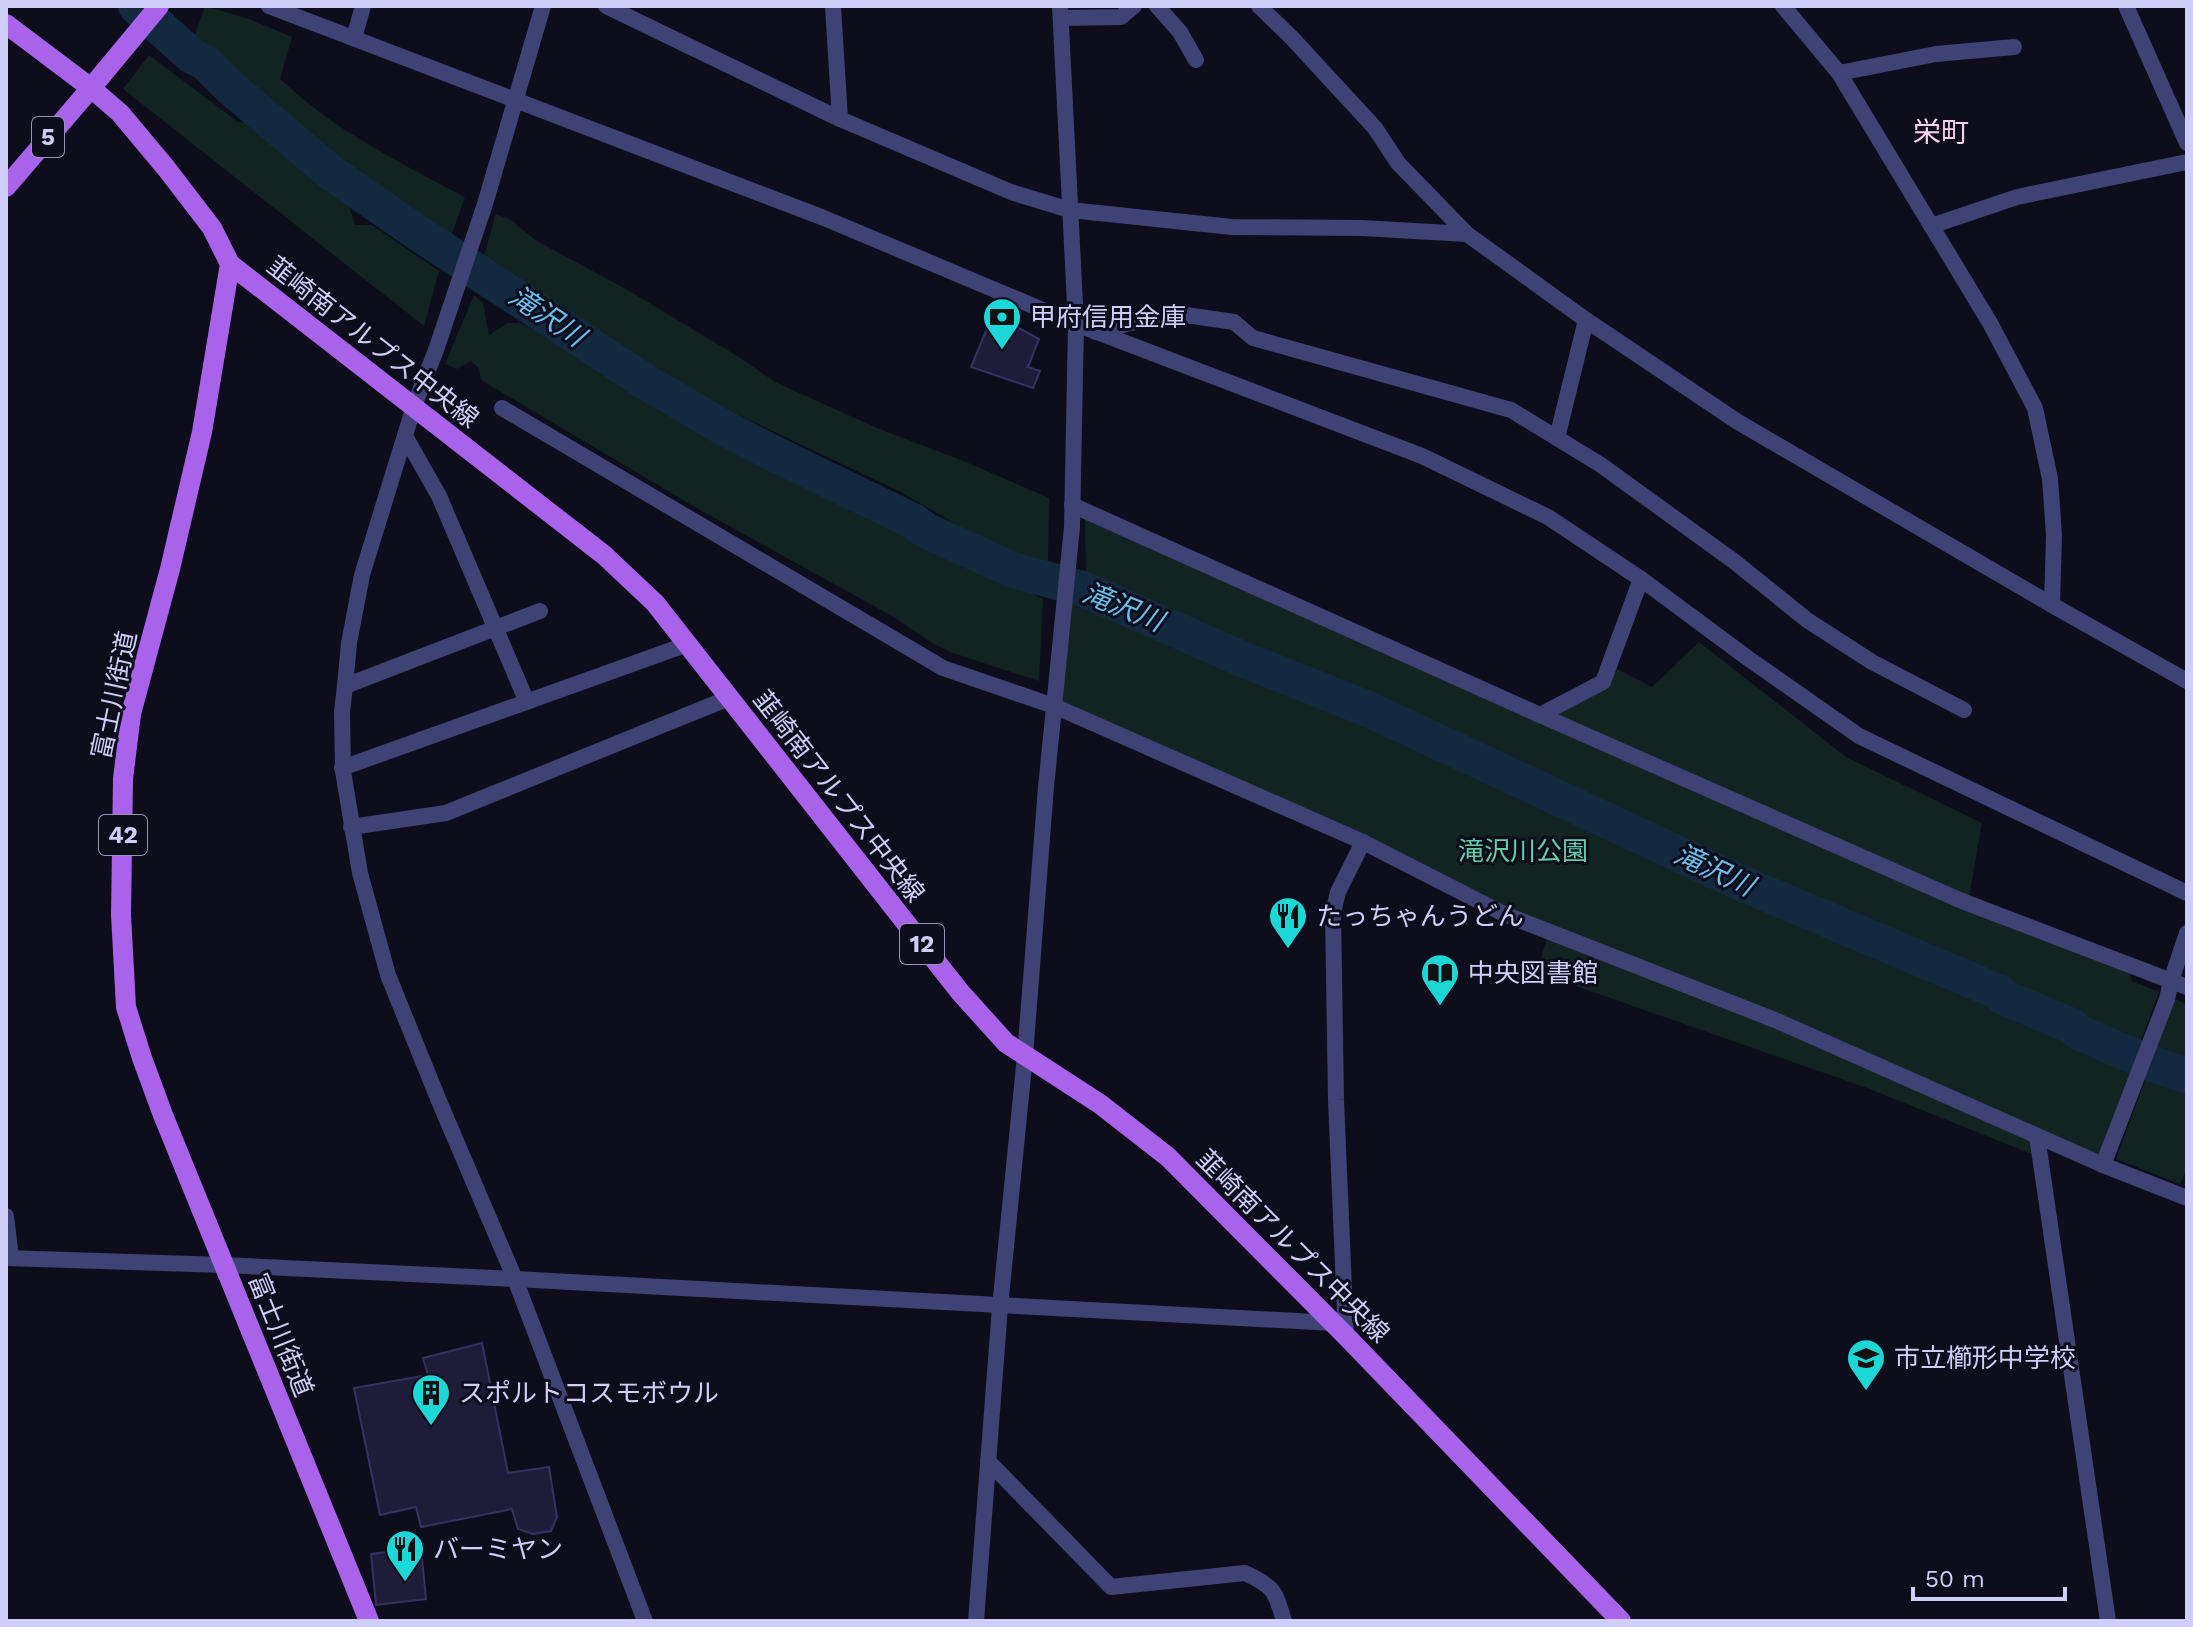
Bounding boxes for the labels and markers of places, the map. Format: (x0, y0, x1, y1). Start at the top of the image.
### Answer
bank icon: 甲府信用金庫 (981, 296, 1023, 351)
place label: 甲府信用金庫 (1030, 302, 1186, 332)
restaurant icon: たっちゃんうどん (1267, 895, 1309, 950)
place label: たっちゃんうどん (1316, 901, 1524, 931)
library icon: 中央図書館 (1419, 952, 1461, 1007)
place label: 中央図書館 (1468, 958, 1598, 988)
school or university icon: 市立櫛形中学校 (1845, 1337, 1887, 1392)
place label: 市立櫛形中学校 (1894, 1343, 2076, 1373)
building icon: スポルトコスモボウル (410, 1372, 452, 1427)
place label: スポルトコスモボウル (459, 1378, 719, 1408)
restaurant icon: バーミヤン (384, 1528, 426, 1583)
place label: バーミヤン (433, 1534, 563, 1564)

